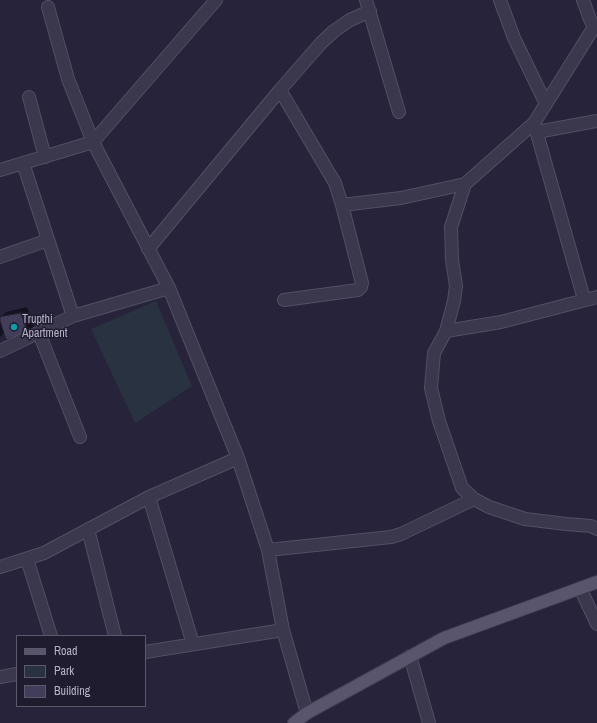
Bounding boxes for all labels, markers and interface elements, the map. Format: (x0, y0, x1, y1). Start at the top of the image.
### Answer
place label: Trupthi Apartment (22, 313, 67, 341)
marker: Trupthi Apartment (9, 322, 19, 332)
legend (16, 635, 146, 707)
text: Road (54, 643, 78, 659)
text: Park (54, 663, 74, 679)
text: Building (54, 683, 90, 699)

